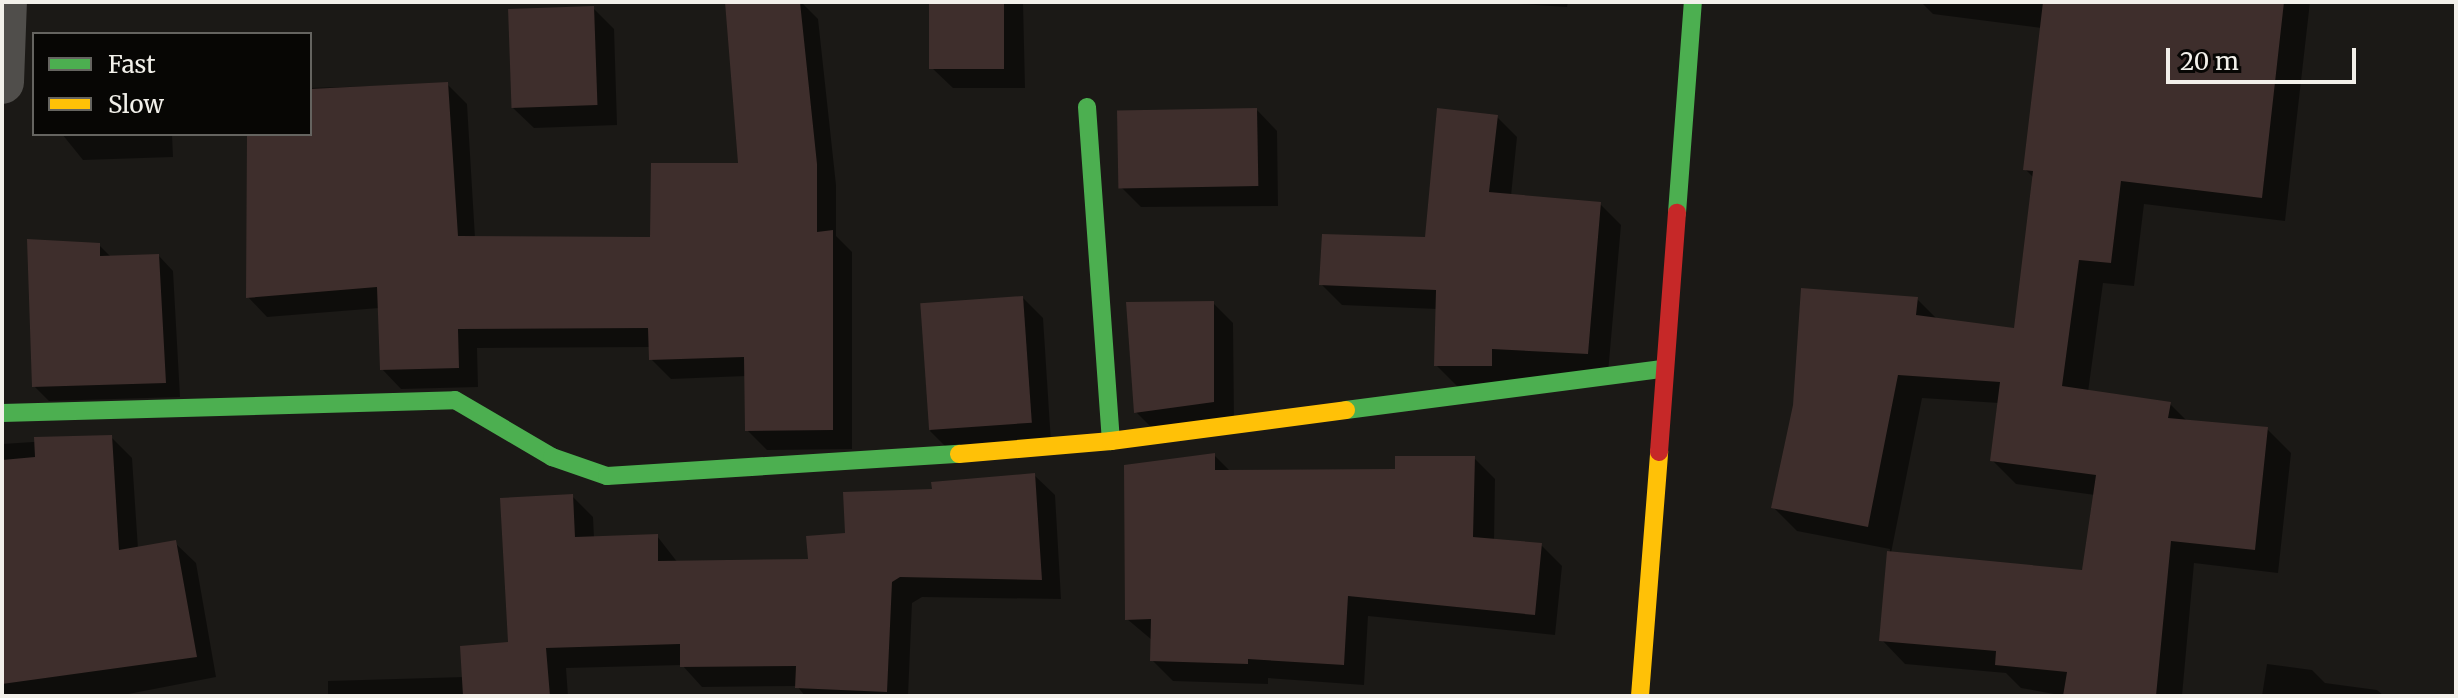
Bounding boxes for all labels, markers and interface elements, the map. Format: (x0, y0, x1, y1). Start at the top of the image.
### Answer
legend (32, 32, 312, 136)
scale bar (2170, 32, 2360, 82)
text: 20 m (2180, 46, 2239, 77)
text: Fast (108, 49, 156, 80)
text: Slow (108, 89, 164, 120)

